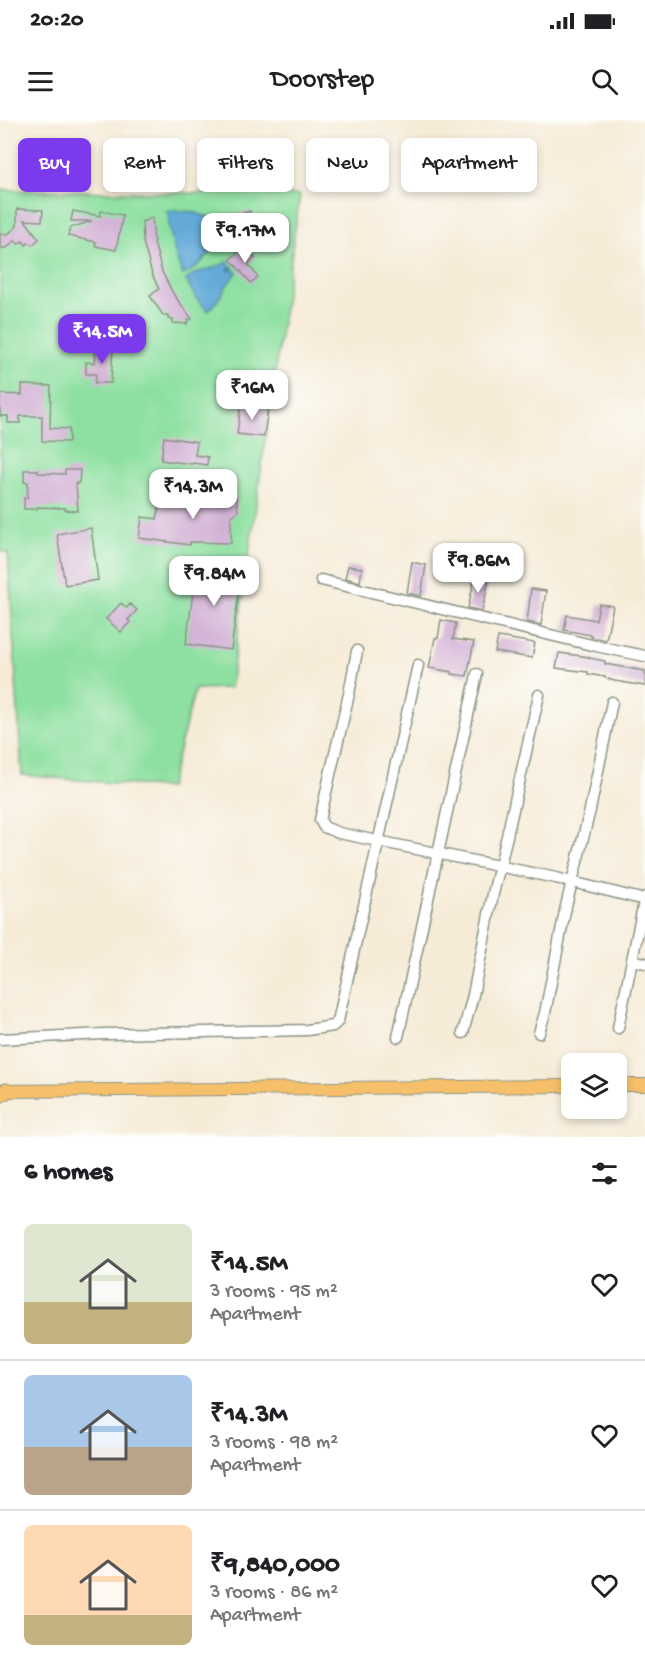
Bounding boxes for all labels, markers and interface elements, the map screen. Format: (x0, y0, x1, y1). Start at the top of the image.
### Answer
text: 20:20 (30, 8, 83, 34)
icon: menu (24, 65, 57, 98)
text: Doorstep (271, 65, 374, 97)
icon: search (588, 65, 621, 98)
chip: Buy (18, 138, 91, 192)
chip: Rent (103, 138, 185, 192)
chip: Filters (197, 138, 294, 192)
chip: New (306, 138, 389, 192)
chip: Apartment (401, 138, 537, 192)
pin: ₹9.17M (196, 213, 294, 264)
text: ₹9.17M (215, 221, 275, 244)
pin: ₹14.5M (53, 314, 151, 365)
text: ₹14.5M (72, 322, 132, 345)
pin: ₹16M (216, 370, 288, 421)
text: ₹16M (230, 378, 274, 401)
pin: ₹14.3M (144, 469, 242, 520)
text: ₹14.3M (163, 477, 223, 500)
pin: ₹9.86M (429, 543, 527, 594)
text: ₹9.86M (447, 551, 509, 574)
pin: ₹9.84M (165, 556, 263, 607)
text: ₹9.84M (183, 564, 245, 587)
map controls (561, 1053, 627, 1119)
button: layers (561, 1053, 627, 1119)
icon: filters (588, 1157, 621, 1190)
text: 6 homes (24, 1158, 112, 1189)
icon: home (72, 1248, 144, 1320)
text: ₹14.5M (210, 1250, 288, 1281)
icon: heart (588, 1268, 621, 1301)
text: 3 rooms · 95 m² (210, 1281, 338, 1304)
text: Apartment (210, 1304, 300, 1327)
icon: home (72, 1399, 144, 1471)
text: ₹14.3M (210, 1401, 287, 1432)
icon: heart (588, 1419, 621, 1452)
text: 3 rooms · 98 m² (210, 1432, 338, 1455)
text: Apartment (210, 1455, 300, 1478)
icon: home (72, 1549, 144, 1621)
text: ₹9,840,000 (210, 1551, 340, 1582)
icon: heart (588, 1569, 621, 1602)
text: 3 rooms · 86 m² (210, 1582, 338, 1605)
text: Apartment (210, 1605, 300, 1628)

